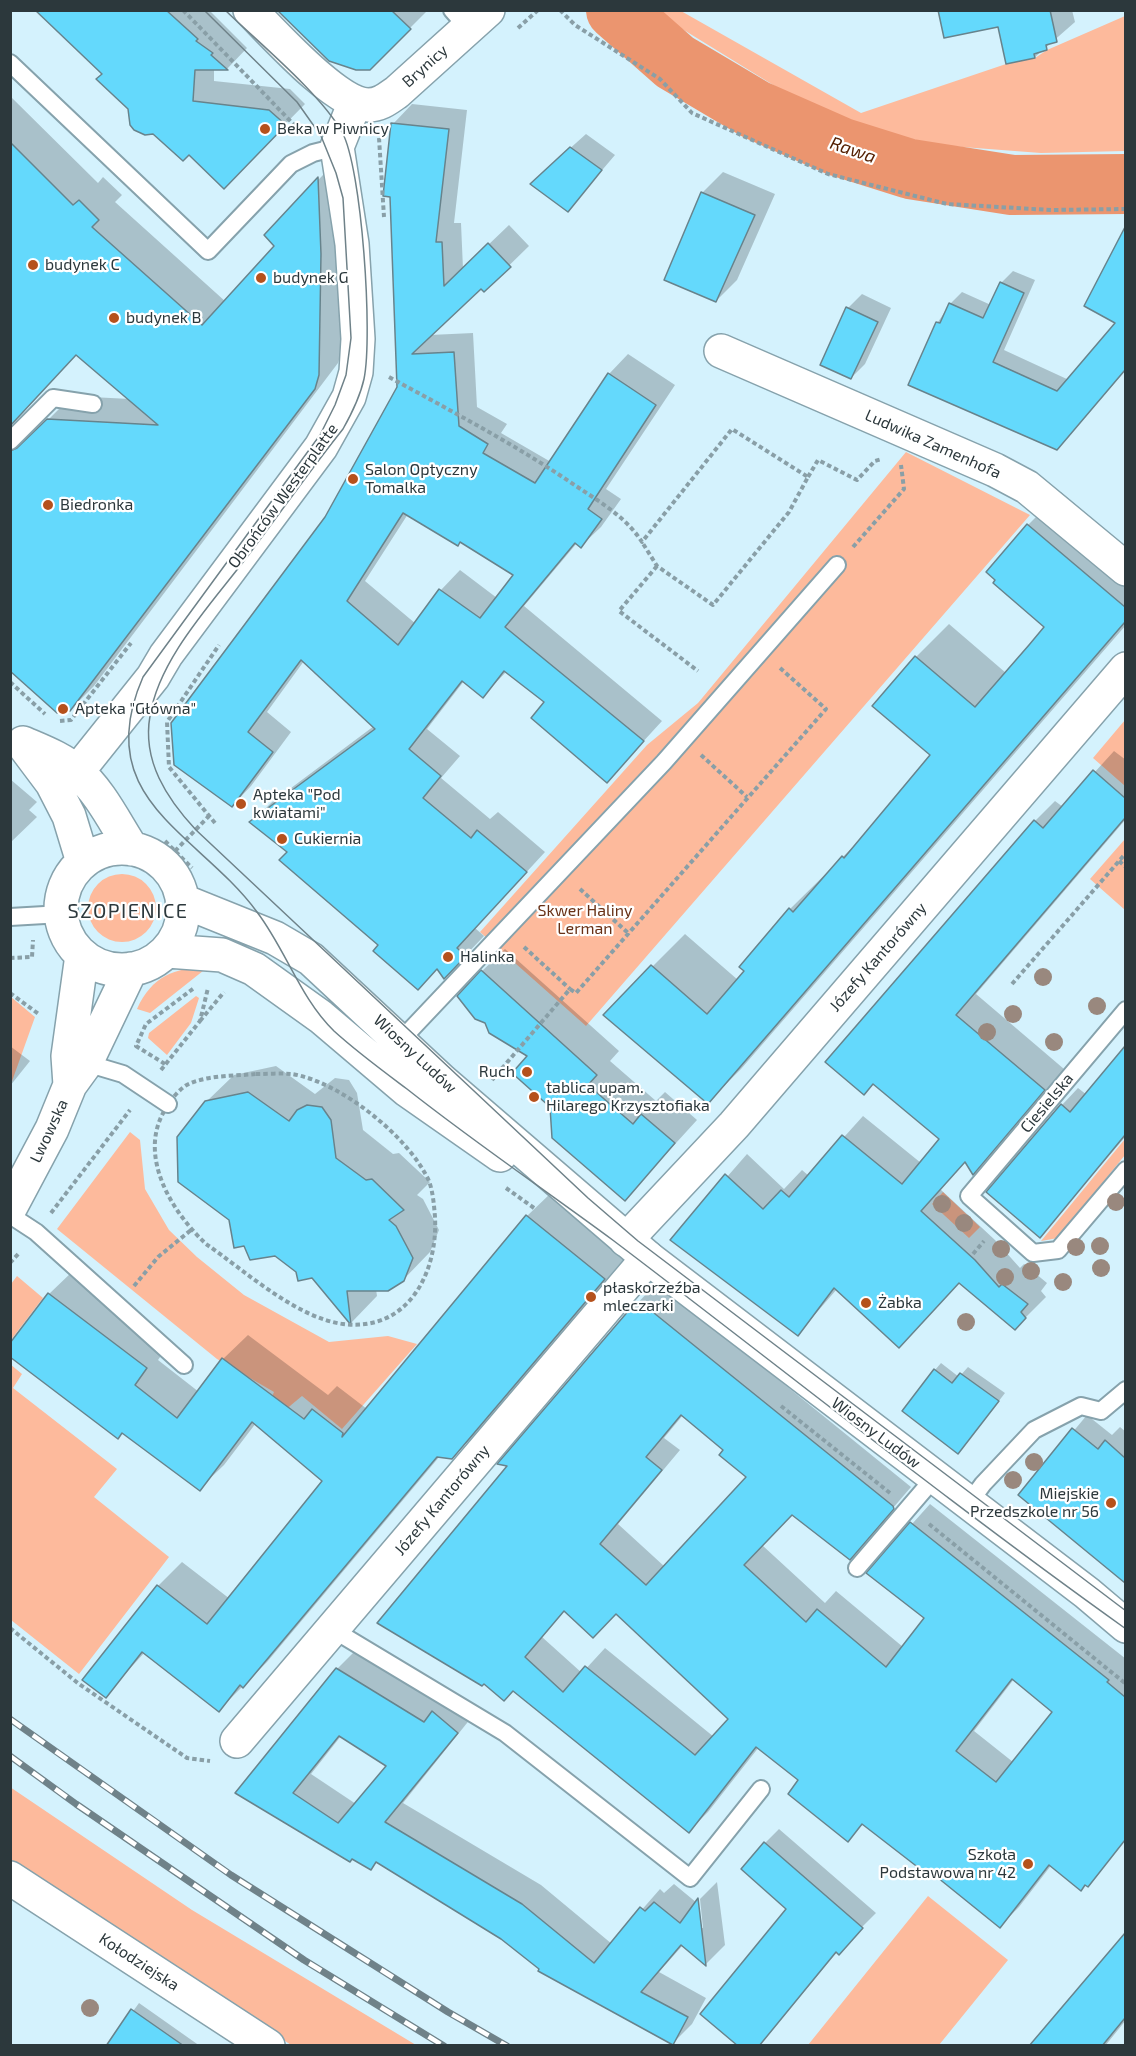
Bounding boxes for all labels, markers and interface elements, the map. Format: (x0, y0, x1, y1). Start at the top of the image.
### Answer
street label: Brynicy (398, 41, 452, 91)
place label: Beka w Piwnicy (277, 119, 389, 139)
marker: Beka w Piwnicy (258, 122, 272, 136)
water label: Rawa (827, 132, 879, 168)
place label: budynek C (45, 255, 120, 275)
marker: budynek C (26, 258, 40, 272)
place label: budynek G (273, 268, 349, 288)
marker: budynek G (254, 271, 268, 285)
place label: budynek B (126, 308, 201, 328)
marker: budynek B (107, 311, 121, 325)
street label: Ludwika Zamenhofa (862, 405, 1004, 483)
street label: Obrońców Westerplatte (224, 420, 342, 572)
place label: Salon Optyczny Tomalka (365, 460, 478, 498)
marker: Salon Optyczny Tomalka (346, 472, 360, 486)
place label: Biedronka (60, 495, 133, 515)
marker: Biedronka (41, 498, 55, 512)
place label: Apteka "Główna" (75, 699, 196, 719)
marker: Apteka "Główna" (56, 702, 70, 716)
place label: Apteka "Pod kwiatami" (253, 785, 341, 823)
marker: Apteka "Pod kwiatami" (234, 797, 248, 811)
place label: Cukiernia (294, 829, 361, 849)
marker: Cukiernia (275, 832, 289, 846)
district label: SZOPIENICE (68, 899, 188, 923)
street label: Józefy Kantorówny (825, 899, 931, 1015)
park label: Skwer Haliny Lerman (538, 901, 632, 939)
place label: Halinka (460, 947, 514, 967)
marker: Halinka (441, 950, 455, 964)
street label: Wiosny Ludów (370, 1011, 460, 1097)
place label: Ruch (479, 1062, 515, 1082)
marker: Ruch (520, 1065, 534, 1079)
street label: Ciesielska (1016, 1069, 1078, 1137)
place label: tablica upam. Hilarego Krzysztofiaka (546, 1078, 710, 1116)
marker: tablica upam. Hilarego Krzysztofiaka (527, 1090, 541, 1104)
street label: Lwowska (26, 1096, 72, 1166)
place label: płaskorzeźba mleczarki (603, 1278, 701, 1316)
marker: płaskorzeźba mleczarki (584, 1290, 598, 1304)
place label: Żabka (878, 1293, 922, 1313)
marker: Żabka (859, 1296, 873, 1310)
street label: Wiosny Ludów (828, 1393, 924, 1473)
street label: Józefy Kantorówny (390, 1441, 494, 1559)
place label: Miejskie Przedszkole nr 56 (970, 1484, 1099, 1522)
marker: Miejskie Przedszkole nr 56 (1104, 1496, 1118, 1510)
place label: Szkoła Podstawowa nr 42 (880, 1845, 1016, 1883)
marker: Szkoła Podstawowa nr 42 (1021, 1857, 1035, 1871)
street label: Kołodziejska (95, 1929, 183, 1995)

